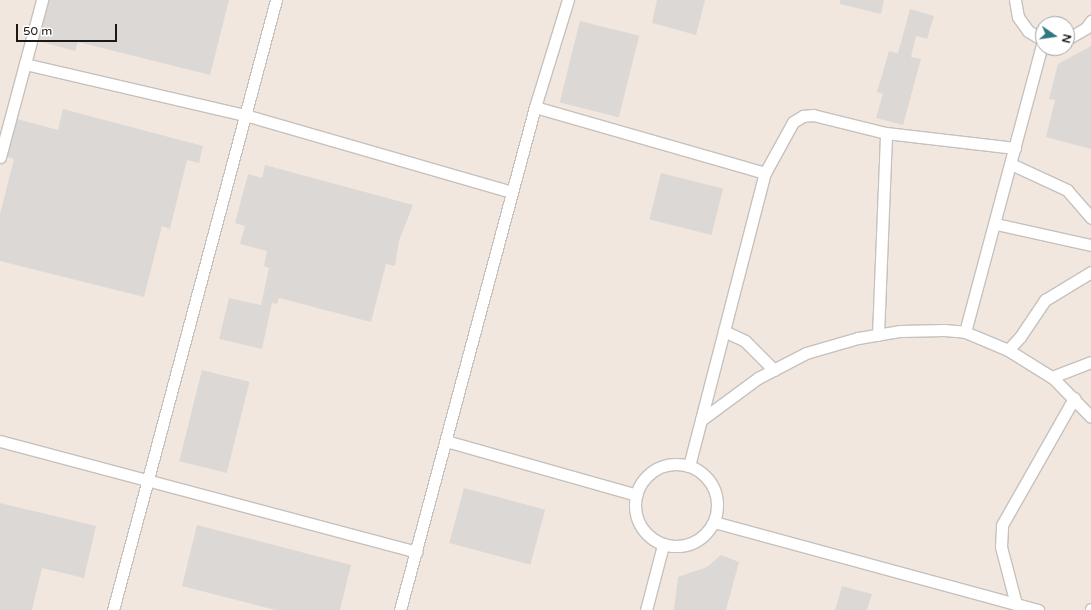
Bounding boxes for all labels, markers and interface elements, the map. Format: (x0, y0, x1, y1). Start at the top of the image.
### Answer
scale bar (18, 16, 119, 42)
north arrow (1035, 16, 1075, 56)
text: 50 m (23, 24, 52, 38)
text: N (1059, 33, 1074, 44)

